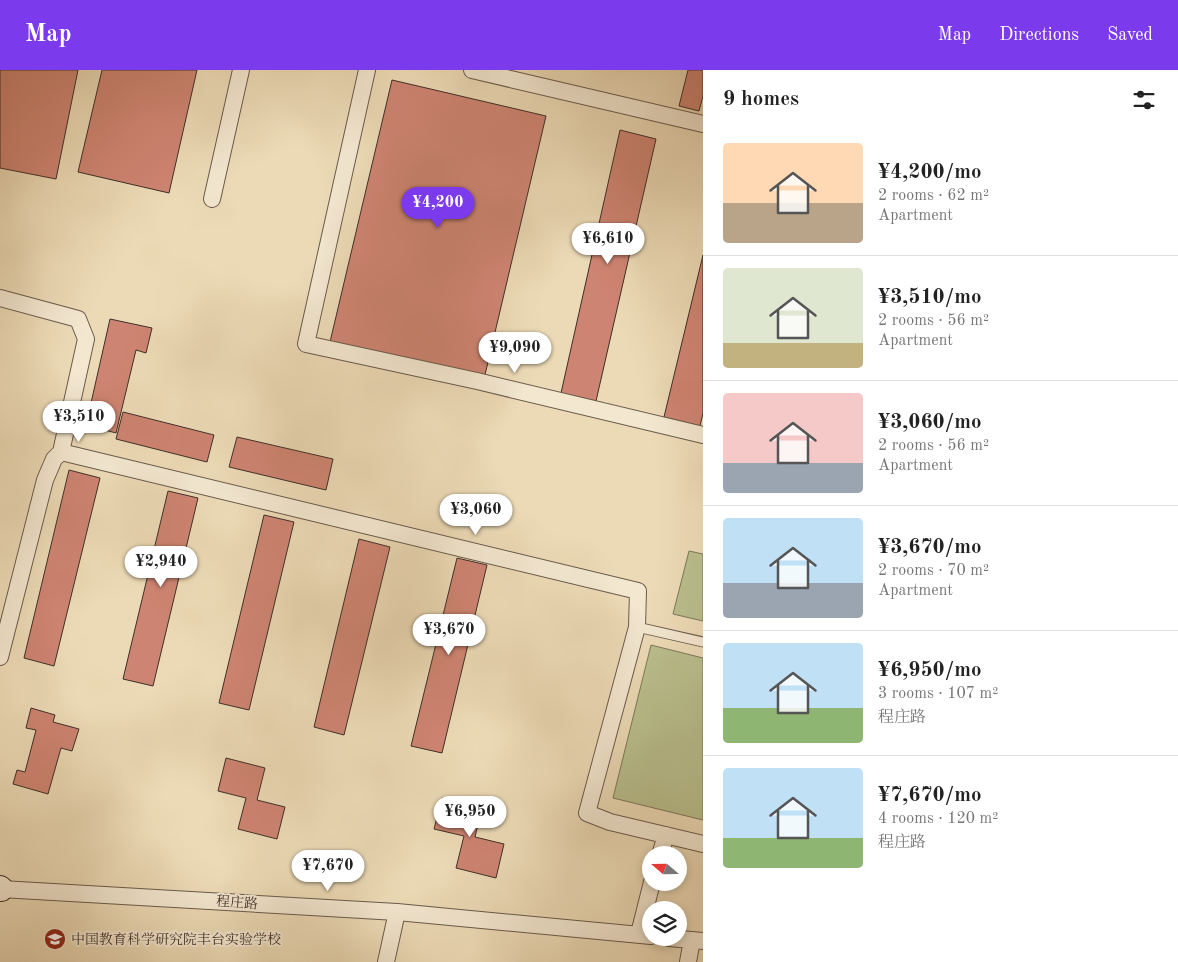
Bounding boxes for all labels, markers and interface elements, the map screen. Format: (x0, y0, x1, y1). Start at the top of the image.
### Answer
text: Map (25, 23, 72, 47)
text: Map (938, 26, 971, 44)
text: Directions (999, 26, 1079, 44)
text: Saved (1107, 26, 1153, 44)
icon: filters (1130, 86, 1158, 114)
text: 9 homes (723, 89, 799, 110)
text: ¥4,200/mo (878, 162, 982, 183)
icon: home (763, 163, 823, 223)
pin: ¥4,200 (397, 186, 479, 229)
text: 2 rooms · 62 m² (878, 188, 989, 204)
text: ¥4,200 (413, 195, 463, 211)
text: Apartment (878, 208, 953, 224)
pin: ¥6,610 (567, 222, 649, 265)
text: ¥6,610 (583, 231, 633, 247)
text: ¥3,510/mo (878, 287, 982, 308)
icon: home (763, 288, 823, 348)
text: 2 rooms · 56 m² (878, 313, 989, 329)
pin: ¥9,090 (474, 332, 556, 374)
text: Apartment (878, 333, 953, 349)
text: ¥9,090 (490, 340, 540, 356)
pin: ¥3,510 (38, 400, 120, 443)
text: ¥3,510 (54, 409, 104, 425)
text: ¥3,060/mo (878, 412, 982, 433)
icon: home (763, 413, 823, 473)
text: 2 rooms · 56 m² (878, 438, 989, 454)
text: Apartment (878, 458, 953, 474)
pin: ¥3,060 (435, 494, 517, 536)
text: ¥3,060 (451, 502, 501, 518)
text: ¥3,670/mo (878, 537, 982, 558)
icon: home (763, 538, 823, 598)
pin: ¥2,940 (120, 546, 202, 588)
text: ¥2,940 (136, 554, 186, 570)
text: 2 rooms · 70 m² (878, 563, 989, 579)
text: Apartment (878, 583, 953, 599)
pin: ¥3,670 (408, 614, 490, 656)
text: ¥3,670 (424, 622, 474, 638)
text: ¥6,950/mo (878, 660, 982, 681)
icon: home (763, 663, 823, 723)
text: 3 rooms · 107 m² (878, 686, 998, 702)
text: 程庄路 (878, 710, 926, 726)
text: ¥7,670/mo (878, 785, 982, 806)
icon: home (763, 788, 823, 848)
pin: ¥6,950 (429, 796, 511, 838)
text: ¥6,950 (445, 804, 495, 820)
text: 4 rooms · 120 m² (878, 811, 998, 827)
text: 程庄路 (878, 835, 926, 851)
north arrow (642, 846, 688, 891)
map controls (642, 846, 687, 946)
pin: ¥7,670 (287, 850, 369, 892)
text: ¥7,670 (303, 858, 353, 874)
street label: 程庄路 (215, 894, 258, 911)
button: layers (642, 901, 687, 946)
school or university icon: 中国教育科学研究院丰台实验学校 (43, 927, 67, 951)
place label: 中国教育科学研究院丰台实验学校 (71, 932, 281, 947)

